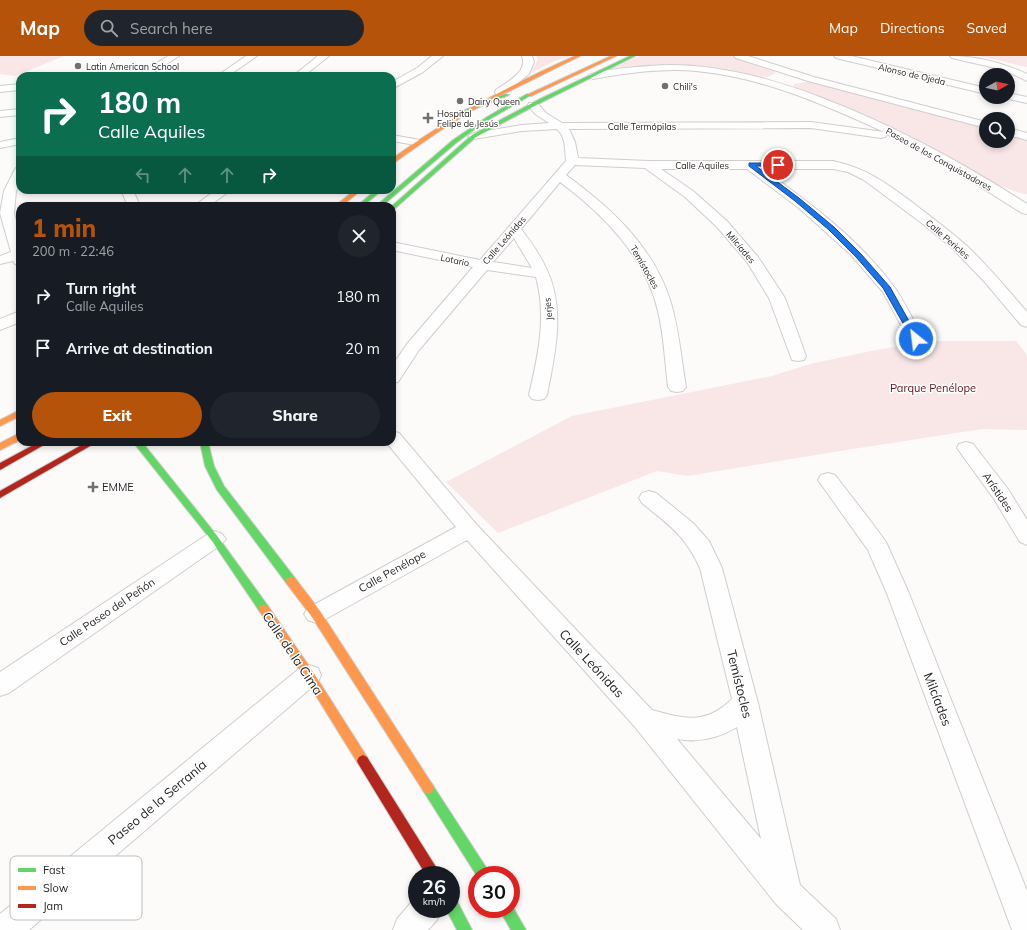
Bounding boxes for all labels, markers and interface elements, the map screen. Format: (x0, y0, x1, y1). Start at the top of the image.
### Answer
search box (84, 10, 364, 46)
text: Map (20, 16, 60, 40)
icon: search (98, 17, 120, 39)
text: Search here (130, 19, 213, 38)
text: Map (829, 19, 858, 37)
text: Directions (880, 19, 945, 37)
text: Saved (967, 19, 1007, 37)
marker: Latin American School (73, 61, 83, 71)
place label: Latin American School (86, 61, 179, 72)
street label: Alonso de Ojeda (877, 61, 947, 87)
north arrow (979, 68, 1015, 104)
map controls (979, 68, 1015, 148)
marker: Chili's (660, 81, 670, 91)
place label: Chili's (673, 81, 697, 92)
text: 180 m (98, 85, 181, 120)
icon: right (32, 88, 84, 140)
marker: Dairy Queen (455, 96, 465, 106)
place label: Dairy Queen (468, 96, 520, 108)
place label: Hospital Felipe de Jesús (437, 108, 498, 129)
marker: Hospital Felipe de Jesús (422, 112, 434, 124)
button: search (979, 112, 1015, 148)
text: Calle Aquiles (98, 120, 206, 143)
street label: Calle Termópilas (608, 121, 676, 132)
street label: Paseo de los Conquistadores (884, 125, 994, 193)
pin (761, 148, 795, 182)
icon: arrive (767, 154, 789, 176)
street label: Calle Aquiles (675, 160, 729, 171)
icon: left (132, 164, 154, 186)
icon: ahead (174, 164, 196, 186)
icon: ahead (216, 164, 238, 186)
icon: right (258, 164, 280, 186)
text: 1 min (32, 213, 96, 243)
street label: Calle Leónidas (480, 214, 528, 266)
button: close (338, 215, 380, 257)
street label: Calle Pericles (924, 217, 972, 261)
street label: Milcíades (724, 229, 758, 265)
text: 200 m · 22:46 (32, 243, 114, 259)
street label: Temístocles (628, 243, 662, 291)
street label: Lotario (440, 252, 470, 268)
text: Turn right (66, 279, 136, 298)
icon: right (32, 285, 54, 307)
text: 180 m (336, 287, 380, 306)
street label: Jerjes (541, 297, 555, 321)
text: Calle Aquiles (66, 298, 144, 314)
position arrow (895, 318, 937, 360)
icon: arrive (32, 337, 54, 359)
text: Arrive at destination (66, 339, 213, 358)
text: 20 m (345, 339, 380, 358)
park label: Parque Penélope (890, 381, 976, 395)
button: Exit (32, 392, 202, 438)
button: Share (210, 392, 380, 438)
street label: Arístides (980, 470, 1016, 514)
place label: EMME (102, 480, 134, 494)
marker: EMME (87, 481, 99, 493)
street label: Calle Penélope (356, 547, 428, 595)
street label: Calle Paseo del Peñón (57, 575, 157, 649)
street label: Calle de la Cima (259, 608, 327, 698)
street label: Calle Leónidas (556, 626, 628, 700)
street label: Temístocles (724, 648, 756, 720)
street label: Milcíades (920, 670, 956, 728)
street label: Paseo de la Serranía (104, 756, 210, 848)
legend (10, 856, 142, 920)
text: Fast (43, 863, 65, 877)
speed limit sign: 30 (468, 866, 520, 918)
text: 26 (422, 874, 446, 899)
text: Slow (43, 881, 69, 895)
text: km/h (423, 895, 445, 908)
text: Jam (43, 899, 63, 913)

